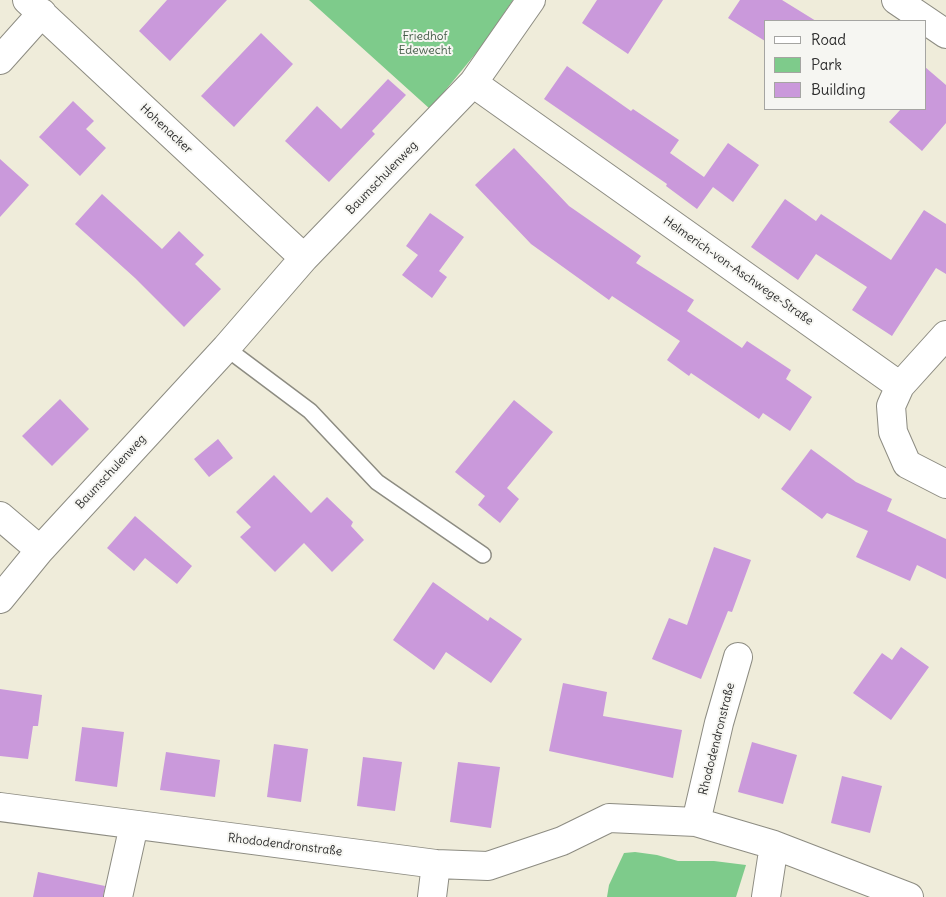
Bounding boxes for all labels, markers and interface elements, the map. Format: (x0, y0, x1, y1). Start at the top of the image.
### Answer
legend (764, 20, 926, 110)
park label: Friedhof Edewecht (398, 30, 452, 58)
text: Road (811, 30, 846, 49)
text: Park (811, 55, 842, 74)
text: Building (811, 80, 866, 99)
street label: Hohenacker (137, 101, 195, 157)
street label: Baumschulenweg (343, 138, 421, 218)
street label: Helmerich-von-Aschwege-Straße (660, 214, 816, 328)
street label: Baumschulenweg (73, 432, 149, 512)
street label: Rhododendronstraße (696, 681, 738, 797)
street label: Rhododendronstraße (227, 831, 343, 859)

